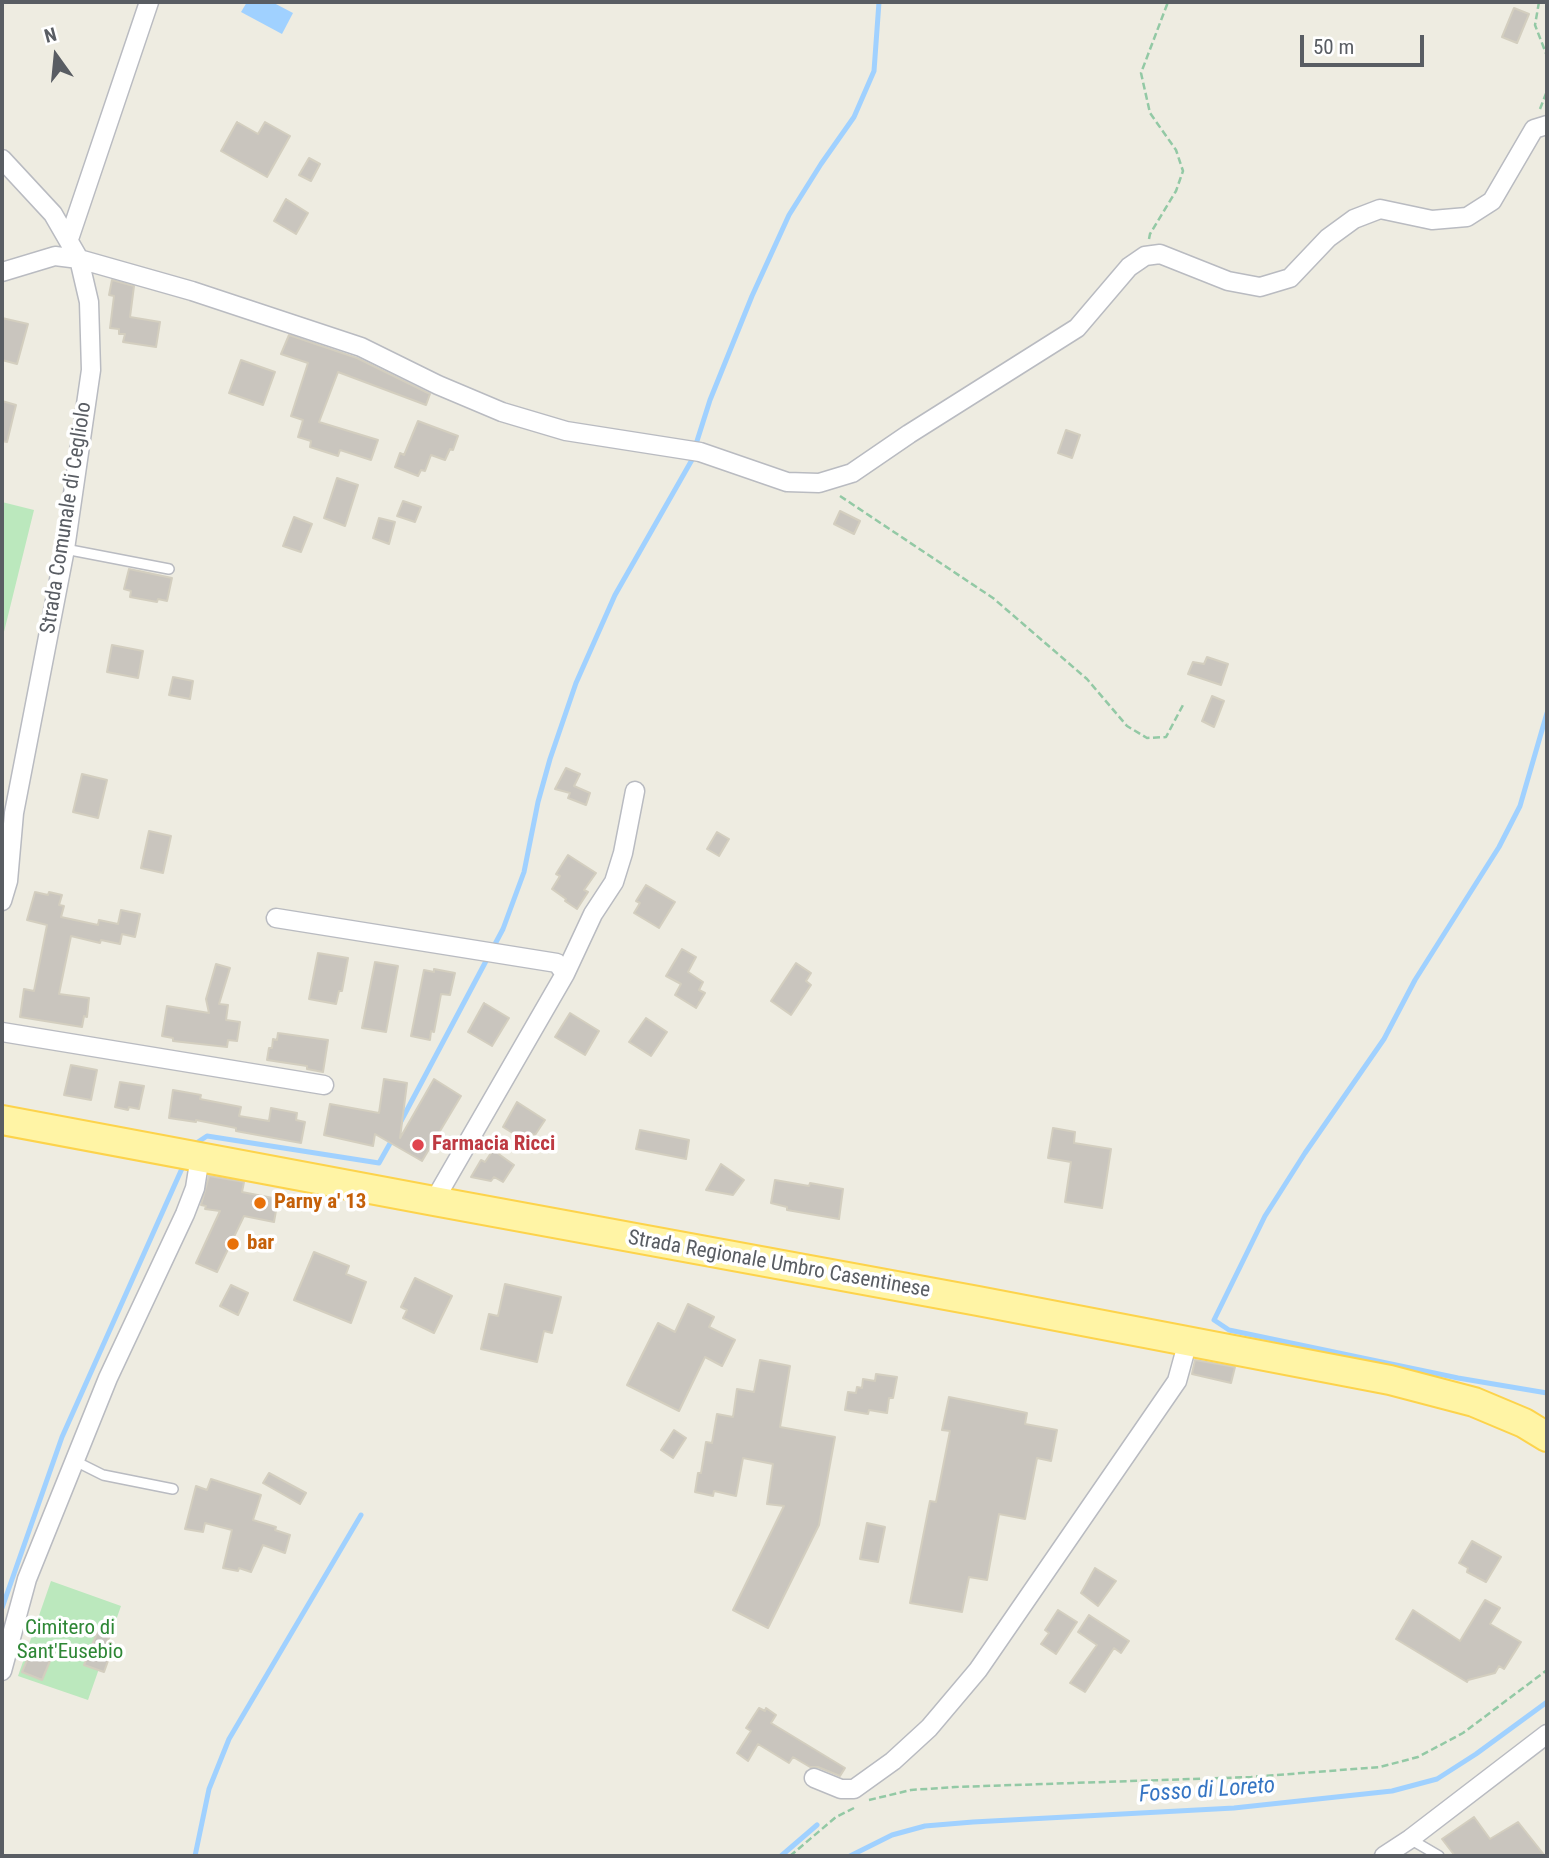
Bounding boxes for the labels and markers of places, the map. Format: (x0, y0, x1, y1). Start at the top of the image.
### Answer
place label: Farmacia Ricci (432, 1132, 555, 1158)
marker: Farmacia Ricci (410, 1137, 426, 1153)
place label: Parny a' 13 (274, 1190, 366, 1216)
marker: Parny a' 13 (252, 1195, 268, 1211)
place label: bar (247, 1231, 274, 1257)
marker: bar (225, 1236, 241, 1252)

